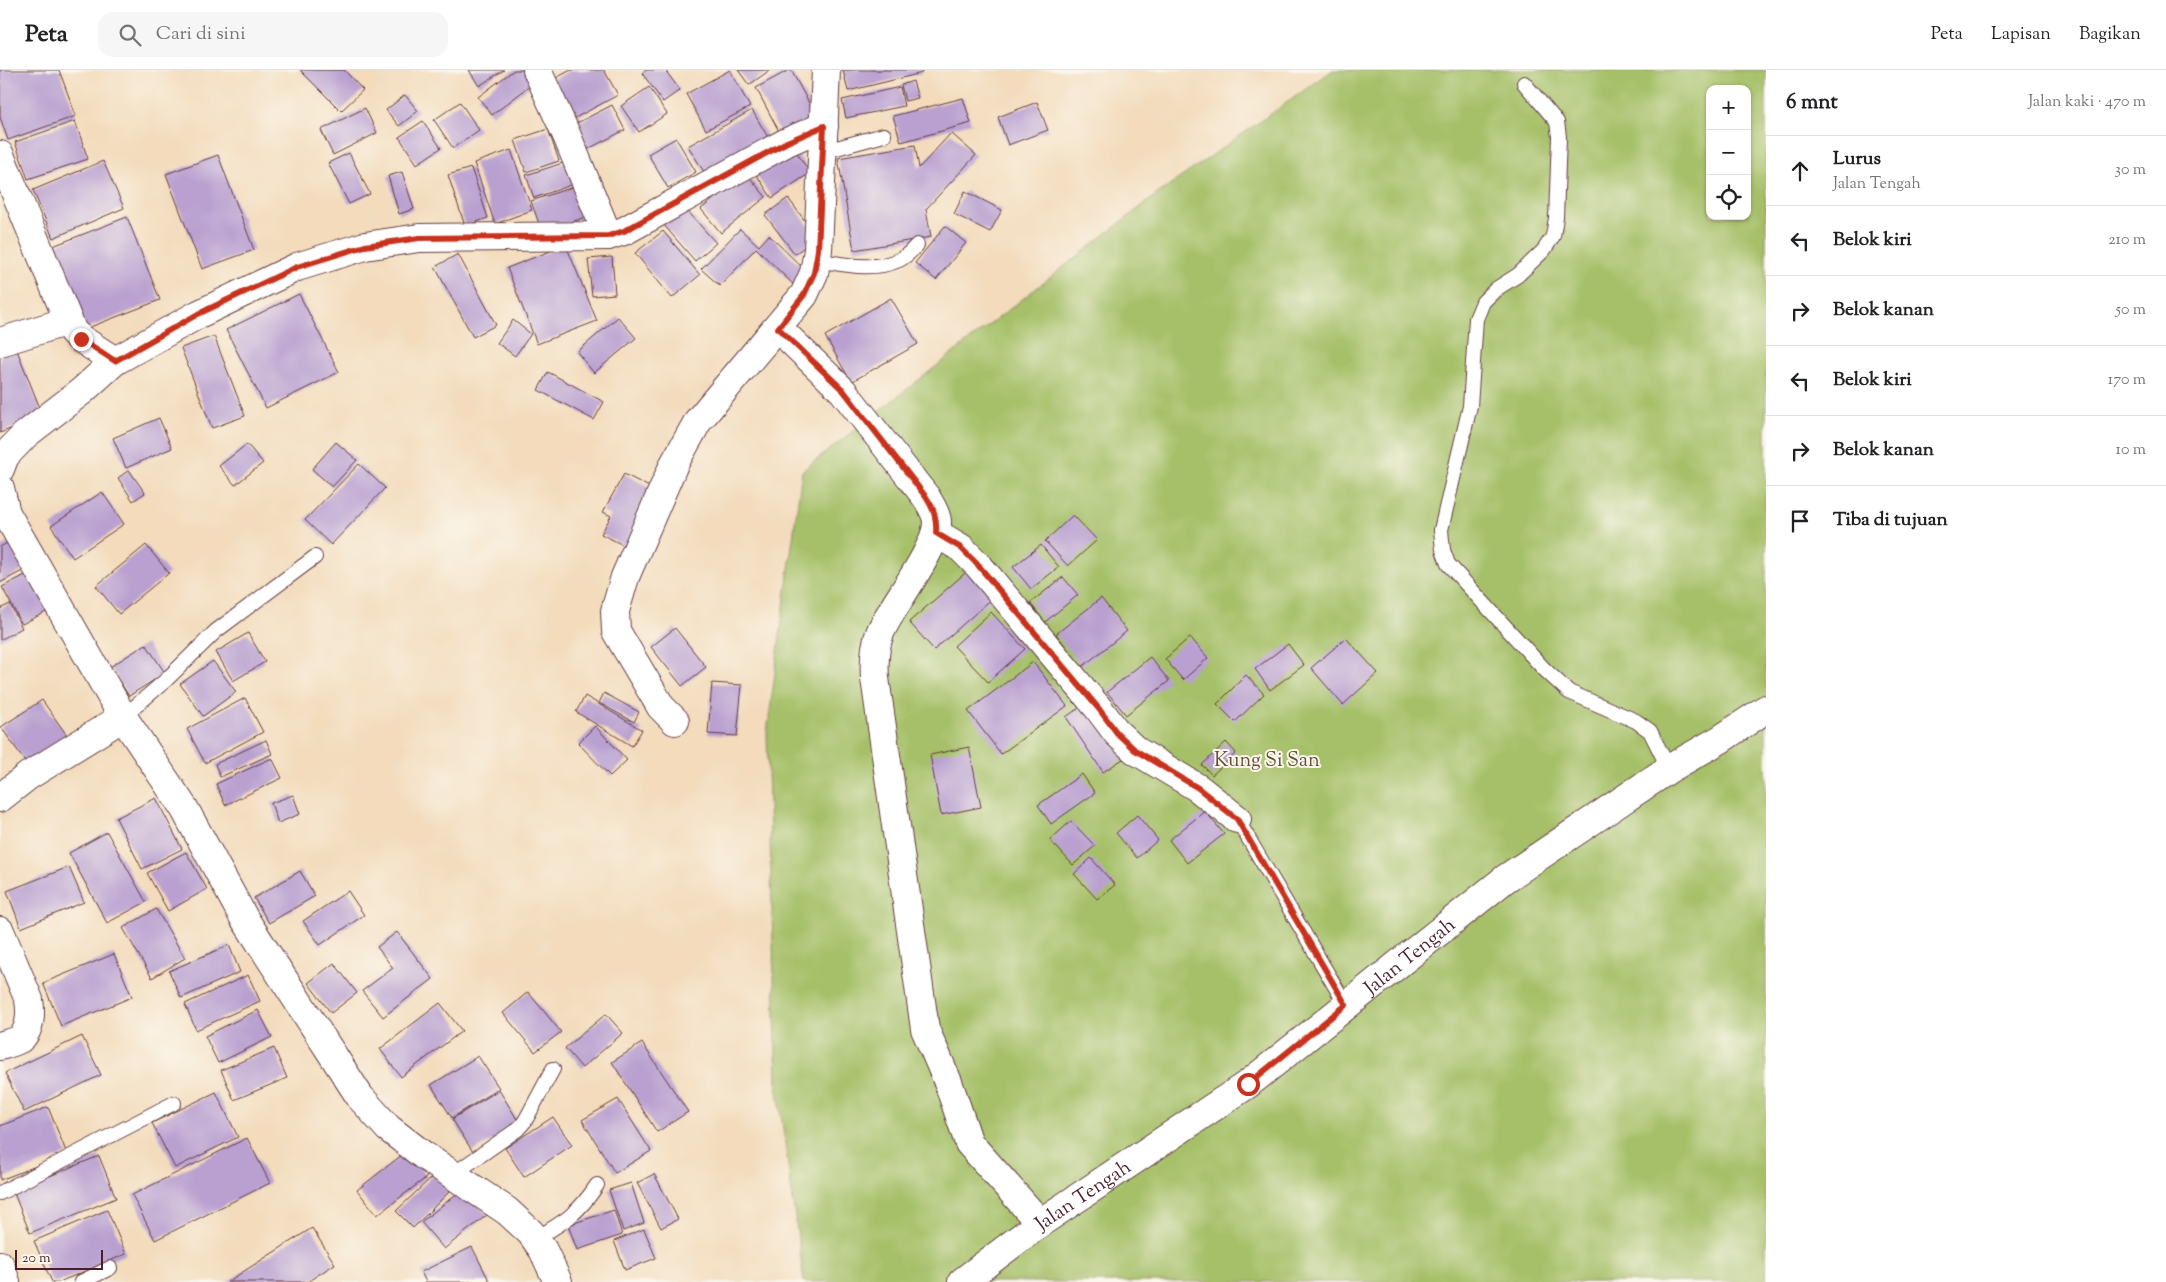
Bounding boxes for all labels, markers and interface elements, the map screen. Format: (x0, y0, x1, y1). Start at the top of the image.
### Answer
search box (98, 12, 448, 57)
text: Peta (25, 18, 68, 52)
icon: search (116, 21, 144, 49)
text: Cari di sini (156, 21, 246, 48)
text: Peta (1931, 22, 1963, 48)
text: Lapisan (1991, 22, 2051, 48)
text: Bagikan (2079, 22, 2141, 48)
map controls (1706, 85, 1751, 220)
button: + (1706, 85, 1751, 130)
text: 6 mnt (1786, 88, 1838, 118)
text: Jalan kaki · 470 m (2028, 91, 2146, 114)
button: − (1706, 130, 1751, 175)
text: Lurus (1833, 146, 1881, 173)
icon: ahead (1786, 157, 1814, 185)
text: 30 m (2115, 159, 2146, 182)
text: Jalan Tengah (1833, 173, 1921, 196)
button: locate (1706, 175, 1751, 220)
icon: left (1786, 227, 1814, 255)
text: Belok kiri (1833, 227, 1912, 254)
text: 210 m (2108, 229, 2146, 252)
icon: right (1786, 297, 1814, 325)
text: Belok kanan (1833, 297, 1934, 324)
text: 50 m (2115, 299, 2146, 322)
route end (70, 328, 93, 351)
icon: left (1786, 367, 1814, 395)
text: Belok kiri (1833, 367, 1912, 394)
text: 170 m (2108, 369, 2146, 392)
icon: right (1786, 437, 1814, 465)
text: Belok kanan (1833, 437, 1934, 464)
text: 10 m (2116, 439, 2146, 462)
icon: arrive (1786, 507, 1814, 535)
text: Tiba di tujuan (1833, 507, 1948, 534)
park label: Kung Si San (1214, 747, 1320, 776)
street label: Jalan Tengah (1358, 912, 1463, 1004)
route start (1237, 1073, 1260, 1096)
street label: Jalan Tengah (1029, 1154, 1138, 1239)
scale bar (15, 1247, 102, 1270)
text: 20 m (22, 1249, 51, 1269)

